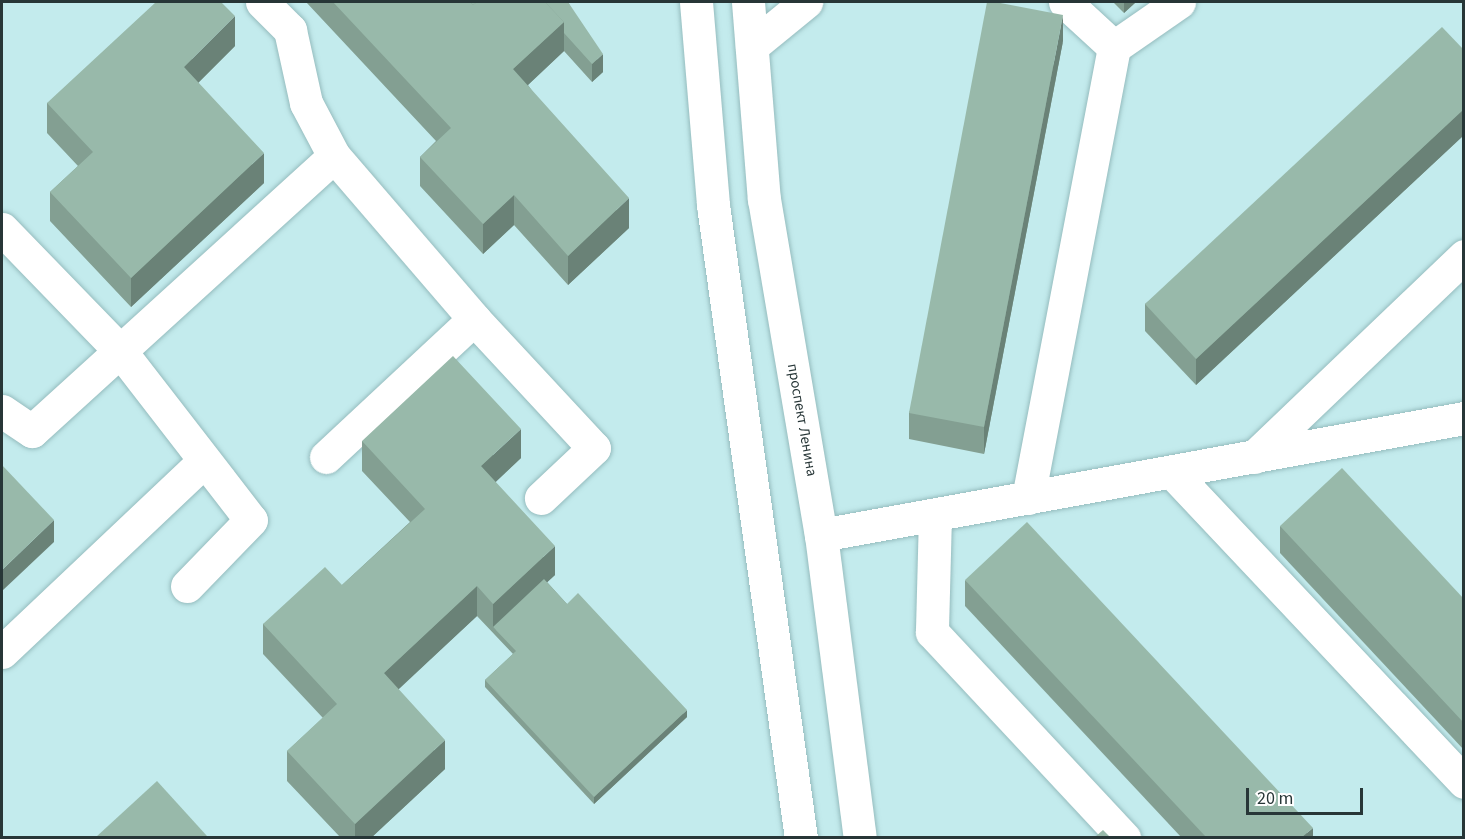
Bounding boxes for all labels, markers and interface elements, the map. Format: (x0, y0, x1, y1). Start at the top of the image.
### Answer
street label: проспект Ленина (783, 362, 821, 478)
scale bar (1249, 776, 1366, 814)
text: 20 m (1257, 786, 1293, 811)

